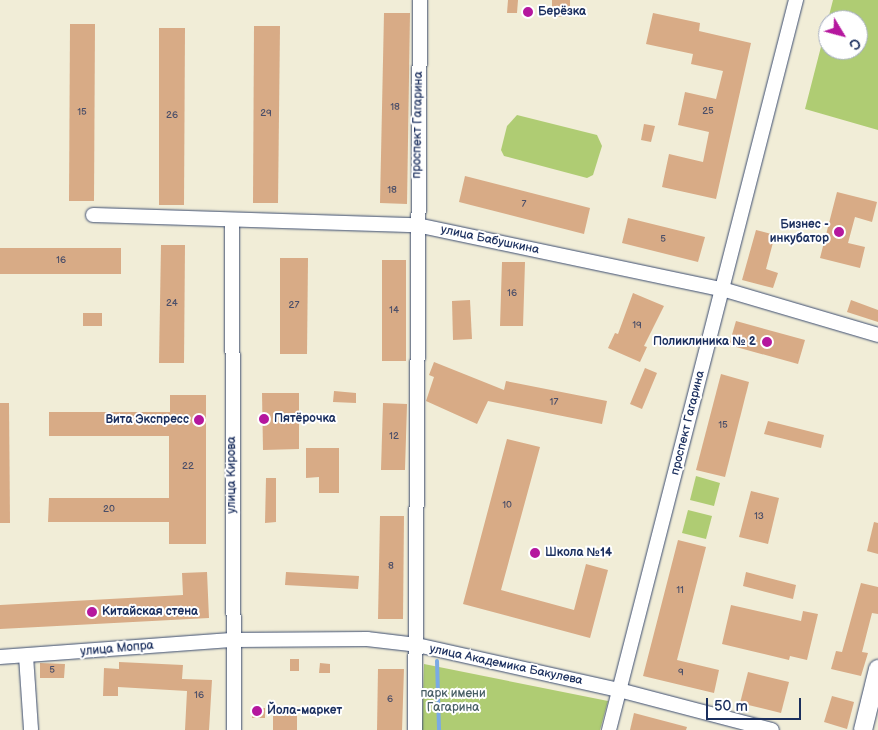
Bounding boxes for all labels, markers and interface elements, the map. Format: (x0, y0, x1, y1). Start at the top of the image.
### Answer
place label: Берёзка (538, 5, 586, 19)
marker: Берёзка (522, 6, 534, 18)
north arrow (818, 10, 868, 60)
text: С (845, 35, 864, 53)
street label: проспект Гагарина (410, 71, 426, 179)
house number: 18 (390, 102, 400, 114)
house number: 25 (702, 106, 714, 118)
house number: 15 (77, 107, 87, 119)
house number: 29 (260, 108, 272, 120)
house number: 26 (166, 110, 178, 122)
house number: 18 (387, 185, 397, 197)
house number: 7 (522, 199, 526, 211)
place label: Бизнес - инкубатор (770, 218, 829, 246)
street label: улица Бабушкина (440, 223, 540, 257)
marker: Бизнес - инкубатор (833, 226, 845, 238)
house number: 5 (660, 234, 666, 246)
house number: 16 (56, 255, 66, 267)
house number: 16 (507, 288, 517, 300)
house number: 24 (166, 298, 178, 310)
house number: 27 (289, 300, 299, 312)
house number: 14 (389, 305, 399, 317)
house number: 19 (632, 320, 642, 332)
place label: Поликлиника № 2 (653, 335, 756, 349)
marker: Поликлиника № 2 (760, 335, 774, 349)
street label: проспект Гагарина (668, 369, 708, 477)
house number: 17 (550, 397, 558, 409)
place label: Пятёрочка (274, 412, 336, 426)
place label: Вита Экспресс (105, 413, 189, 427)
marker: Пятёрочка (258, 413, 270, 425)
marker: Вита Экспресс (193, 414, 205, 426)
house number: 15 (718, 420, 728, 432)
house number: 12 (389, 431, 399, 443)
street label: улица Кирова (225, 436, 239, 514)
house number: 22 (182, 461, 194, 473)
house number: 10 (502, 500, 512, 512)
house number: 20 (103, 504, 115, 516)
house number: 13 (754, 511, 764, 523)
place label: Школа №14 (545, 546, 612, 560)
marker: Школа №14 (529, 547, 541, 559)
house number: 8 (388, 561, 394, 573)
house number: 11 (676, 585, 684, 597)
place label: Китайская стена (102, 605, 198, 619)
marker: Китайская стена (86, 606, 98, 618)
street label: улица Мопра (80, 639, 154, 659)
street label: улица Академика Бакулева (428, 642, 584, 688)
house number: 5 (49, 665, 55, 677)
house number: 9 (678, 667, 684, 679)
park label: парк имени Гагарина (420, 687, 486, 715)
scale bar (708, 688, 803, 720)
house number: 16 (194, 690, 204, 702)
house number: 6 (387, 694, 393, 706)
text: 50 m (714, 697, 748, 716)
place label: Йола-маркет (267, 704, 342, 718)
marker: Йола-маркет (251, 705, 263, 717)

